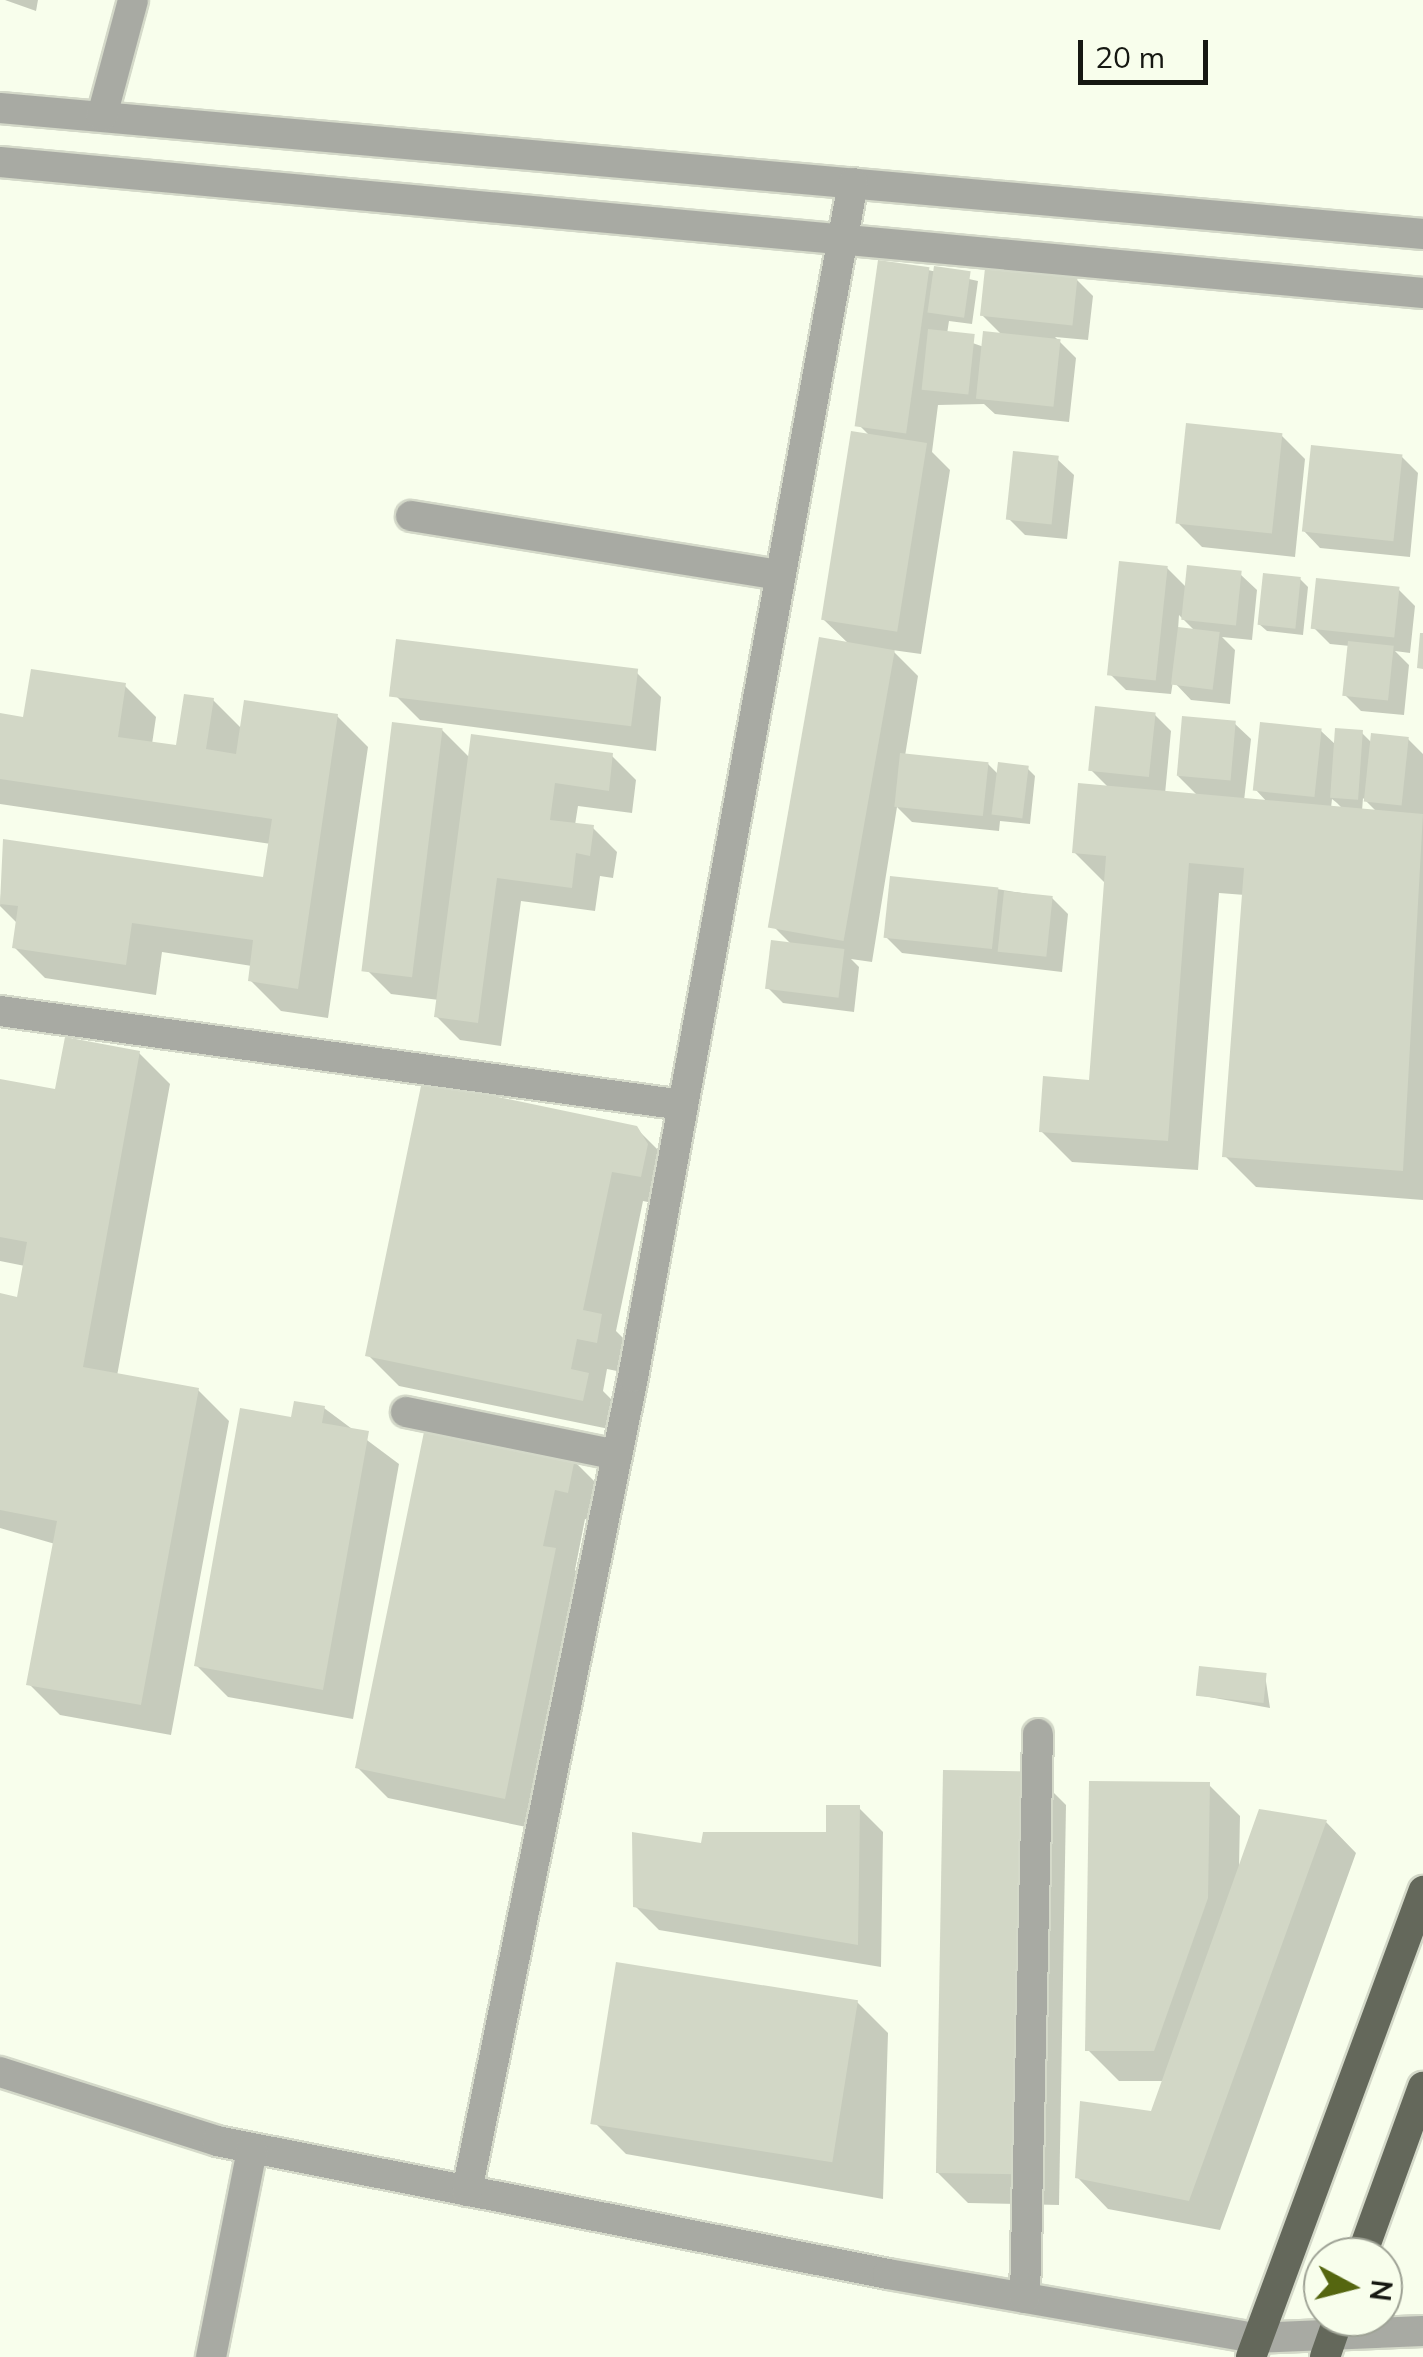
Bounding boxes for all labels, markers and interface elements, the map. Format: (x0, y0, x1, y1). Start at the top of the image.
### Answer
scale bar (1083, 20, 1213, 82)
text: 20 m (1095, 38, 1165, 76)
north arrow (1303, 2237, 1403, 2337)
text: N (1363, 2278, 1400, 2303)

